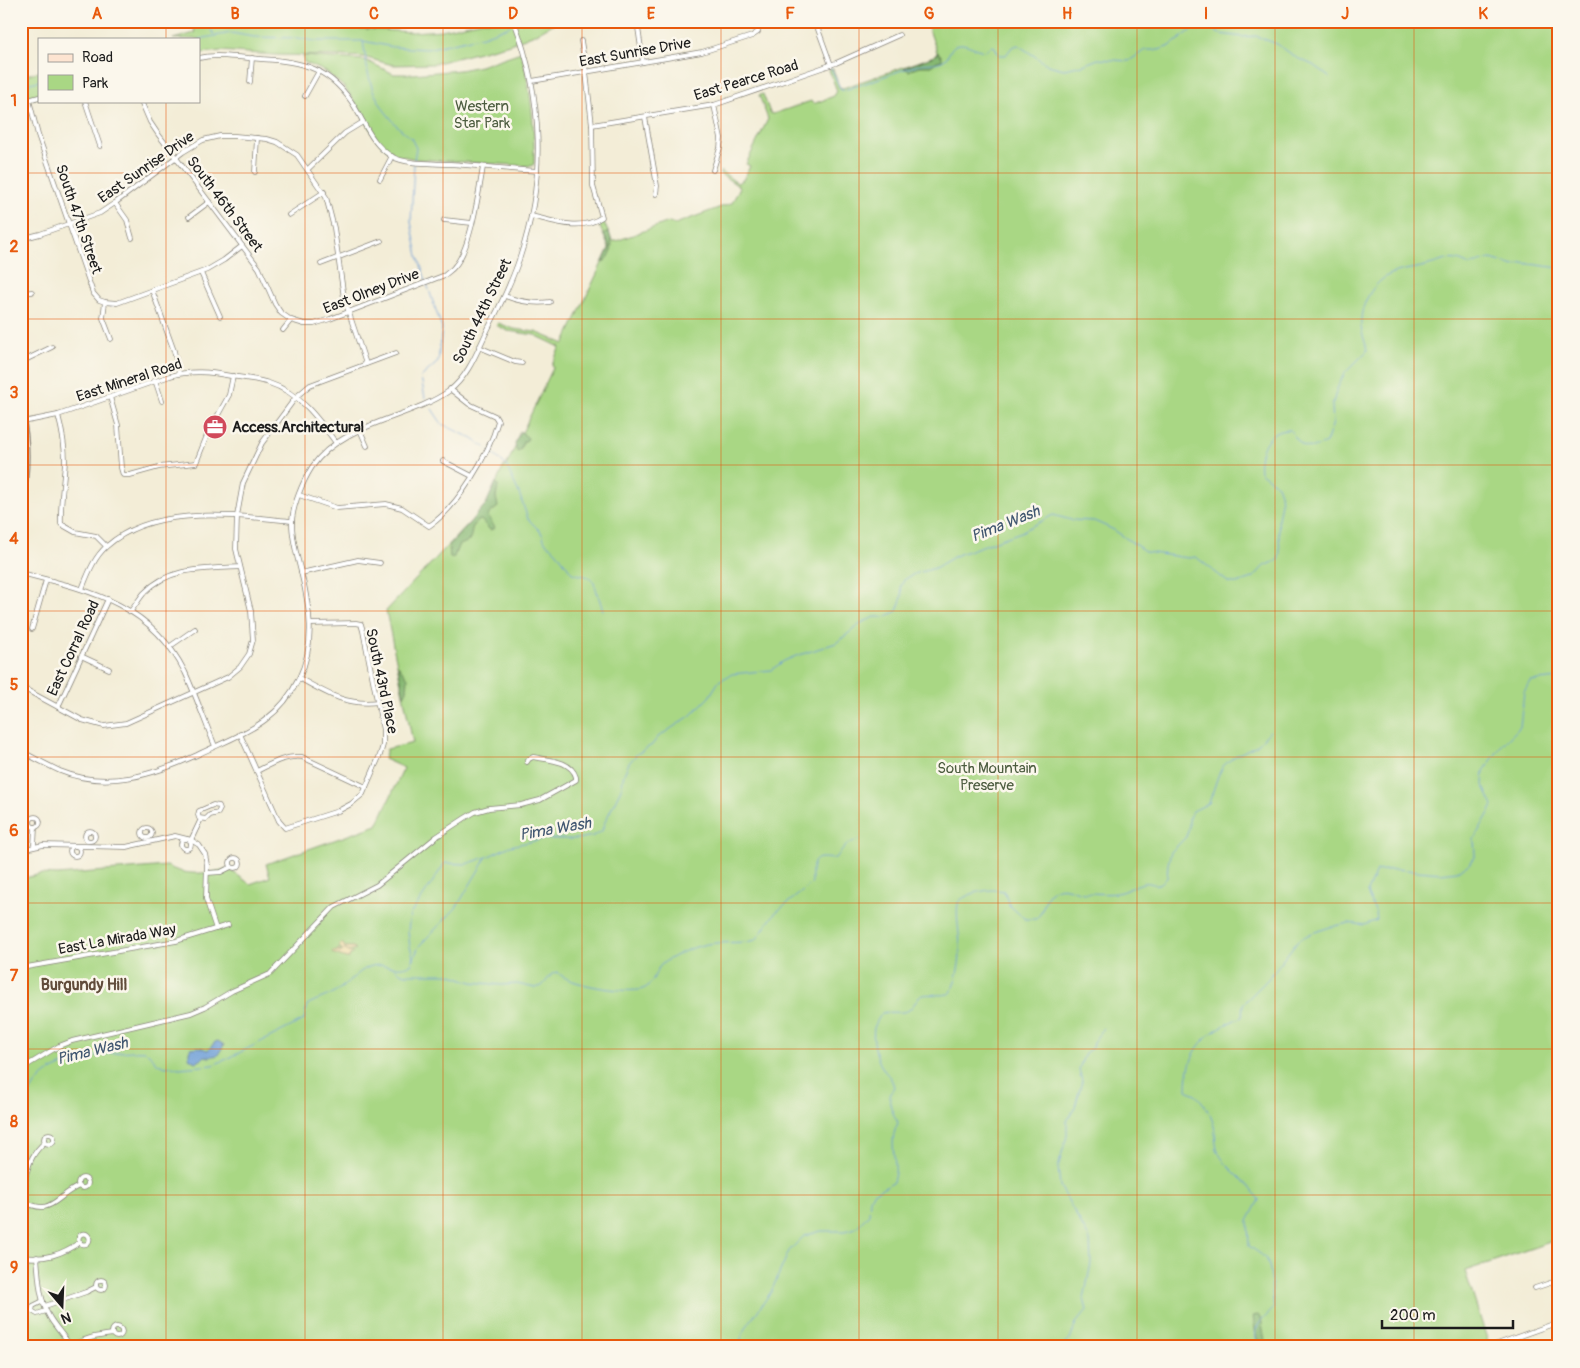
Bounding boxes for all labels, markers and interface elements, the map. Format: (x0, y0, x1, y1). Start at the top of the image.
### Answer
text: A (92, 4, 103, 24)
text: B (230, 4, 240, 24)
text: C (369, 4, 379, 24)
text: D (508, 4, 518, 24)
text: E (647, 4, 656, 24)
text: F (785, 4, 795, 24)
text: G (924, 4, 935, 24)
text: H (1062, 4, 1072, 24)
text: I (1204, 4, 1208, 24)
text: J (1341, 4, 1349, 24)
text: K (1478, 4, 1488, 24)
street label: East Sunrise Drive (578, 33, 693, 72)
legend (38, 38, 200, 102)
text: Road (82, 48, 113, 67)
street label: East Pearce Road (692, 56, 801, 105)
text: Park (82, 74, 109, 93)
text: 1 (11, 91, 17, 111)
park label: Western Star Park (454, 97, 511, 133)
street label: East Sunrise Drive (95, 127, 198, 208)
street label: South 46th Street (182, 153, 267, 257)
street label: South 47th Street (51, 162, 106, 277)
text: 2 (10, 237, 19, 257)
street label: South 44th Street (449, 254, 517, 367)
street label: East Olney Drive (320, 264, 422, 319)
street label: East Mineral Road (74, 354, 185, 407)
text: 3 (10, 383, 19, 403)
office icon: Access.Architectural (202, 414, 228, 440)
place label: Access.Architectural (232, 418, 364, 437)
water label: Pima Wash (968, 501, 1044, 547)
text: 4 (9, 529, 19, 549)
street label: East Corral Road (43, 597, 104, 699)
street label: South 43rd Place (361, 627, 402, 736)
text: 5 (10, 675, 19, 695)
park label: South Mountain Preserve (937, 759, 1037, 795)
water label: Pima Wash (518, 813, 594, 845)
text: 6 (9, 821, 19, 841)
street label: East La Mirada Way (57, 920, 178, 959)
text: 7 (10, 966, 19, 986)
district label: Burgundy Hill (41, 975, 128, 995)
water label: Pima Wash (55, 1032, 131, 1069)
text: 8 (10, 1112, 18, 1132)
text: 9 (10, 1258, 18, 1278)
north arrow (38, 1280, 88, 1330)
scale bar (1382, 1298, 1514, 1330)
text: 200 m (1390, 1306, 1435, 1325)
text: N (59, 1308, 73, 1327)

